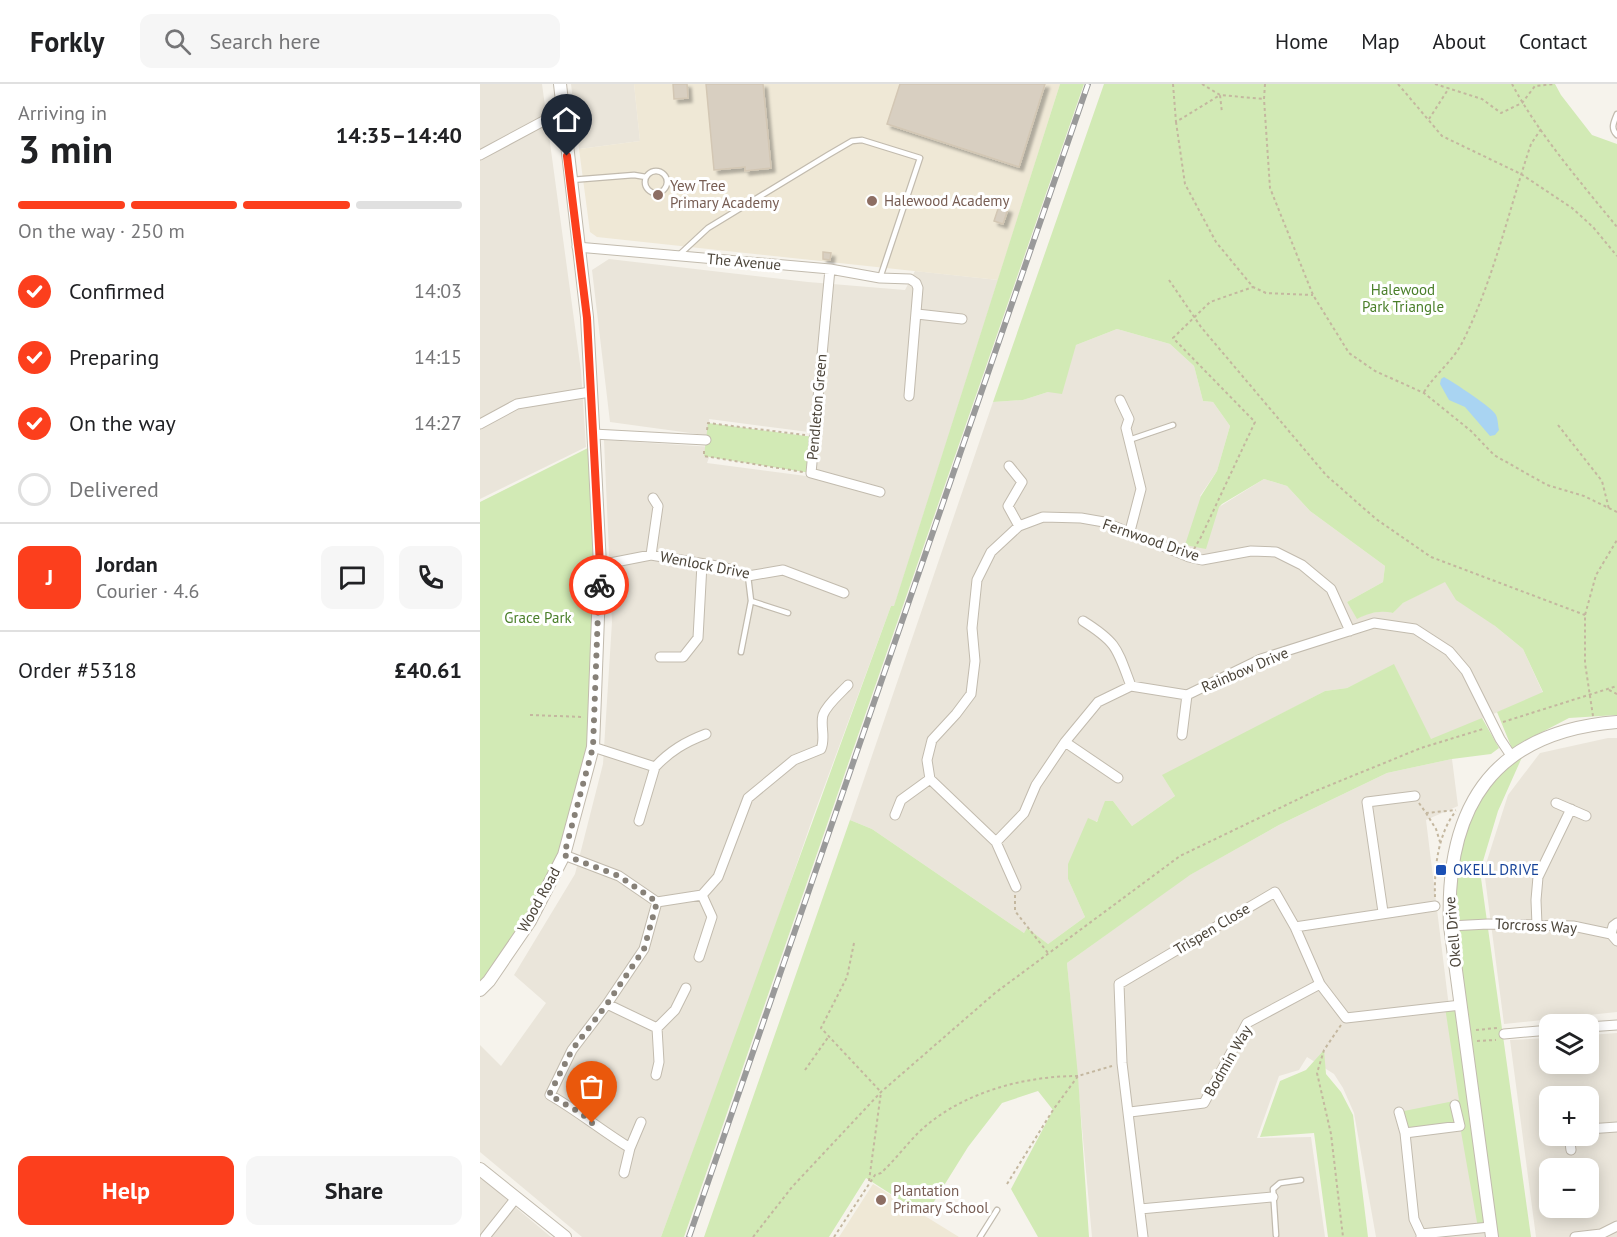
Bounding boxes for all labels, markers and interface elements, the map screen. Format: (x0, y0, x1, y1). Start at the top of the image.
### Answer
search box (140, 14, 560, 68)
text: Forkly (30, 23, 104, 60)
icon: search (161, 25, 194, 58)
text: Search here (209, 27, 320, 55)
text: Home (1275, 28, 1328, 55)
text: Map (1361, 28, 1400, 55)
text: About (1433, 28, 1486, 55)
text: Contact (1519, 28, 1587, 55)
pin (541, 94, 592, 156)
text: Arriving in (18, 100, 107, 126)
icon: home (550, 103, 583, 136)
text: 14:35–14:40 (336, 121, 462, 149)
text: 3 min (18, 123, 113, 174)
place label: Yew Tree Primary Academy (670, 176, 779, 212)
marker: Yew Tree Primary Academy (651, 188, 665, 202)
place label: Halewood Academy (884, 191, 1010, 210)
marker: Halewood Academy (865, 194, 879, 208)
text: On the way · 250 m (18, 218, 185, 244)
street label: The Avenue (706, 249, 782, 274)
icon: check (18, 275, 51, 308)
text: Confirmed (69, 277, 165, 305)
text: 14:03 (414, 278, 462, 304)
park label: Halewood Park Triangle (1362, 280, 1444, 316)
icon: check (18, 341, 51, 374)
text: Preparing (69, 343, 159, 371)
text: 14:15 (414, 344, 462, 370)
street label: Pendleton Green (802, 353, 831, 461)
icon: check (18, 407, 51, 440)
text: On the way (69, 409, 176, 437)
text: 14:27 (414, 410, 462, 436)
text: Delivered (69, 475, 159, 503)
street label: Fernwood Drive (1100, 514, 1202, 565)
button: chat (321, 546, 384, 609)
button: phone (399, 546, 462, 609)
street label: Wenlock Drive (659, 546, 752, 583)
text: Jordan (96, 550, 158, 578)
courier (569, 555, 629, 615)
text: J (46, 563, 53, 591)
icon: bike (583, 569, 616, 602)
text: Courier · 4.6 (96, 578, 199, 604)
park label: Grace Park (504, 608, 572, 627)
street label: Rainbow Drive (1198, 643, 1291, 696)
text: Order #5318 (18, 656, 137, 684)
text: £40.61 (394, 656, 462, 684)
place label: OKELL DRIVE (1453, 860, 1539, 879)
marker: OKELL DRIVE (1434, 863, 1448, 877)
street label: Wood Road (513, 864, 564, 936)
street label: Okell Drive (1440, 896, 1465, 968)
street label: Trispen Close (1170, 899, 1253, 959)
street label: Torcross Way (1495, 914, 1577, 937)
map controls (1539, 1014, 1599, 1218)
button: layers (1539, 1014, 1599, 1074)
street label: Bodmin Way (1200, 1022, 1256, 1100)
pin (566, 1061, 617, 1123)
icon: bag (575, 1070, 608, 1103)
button: + (1539, 1086, 1599, 1146)
button: Help (18, 1156, 234, 1225)
button: Share (246, 1156, 462, 1225)
button: − (1539, 1158, 1599, 1218)
place label: Plantation Primary School (893, 1181, 989, 1217)
marker: Plantation Primary School (874, 1193, 888, 1207)

